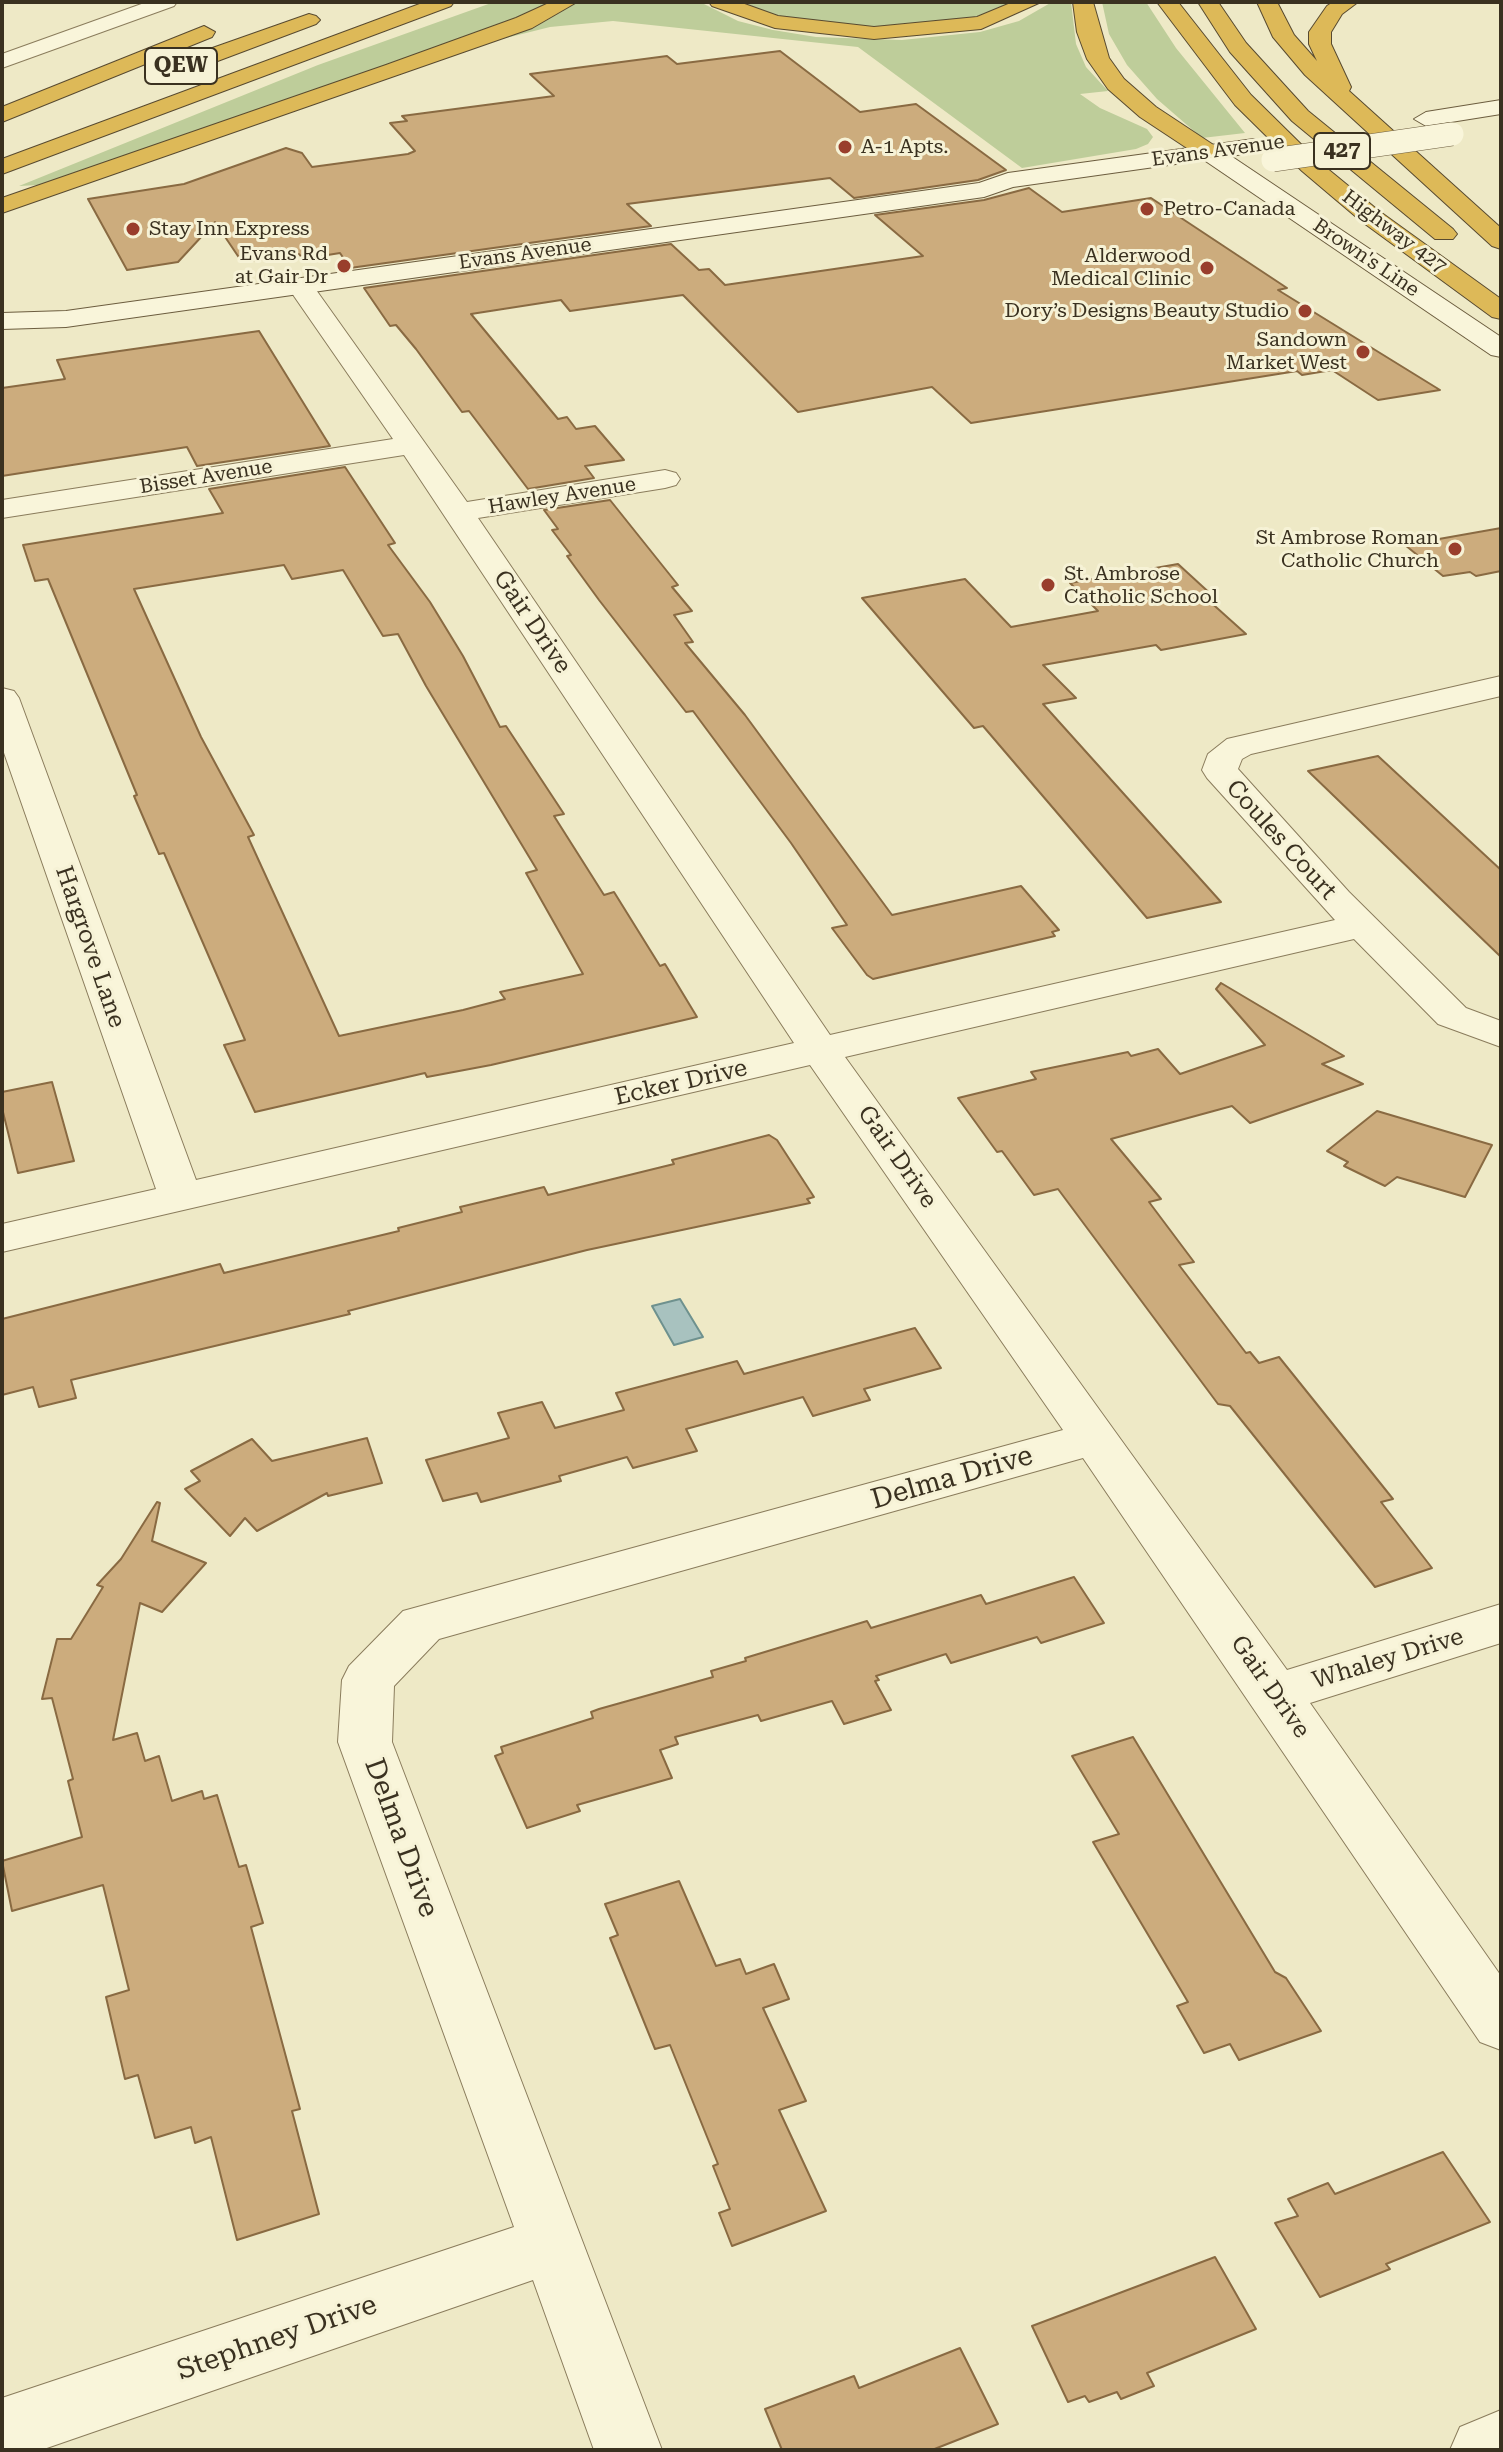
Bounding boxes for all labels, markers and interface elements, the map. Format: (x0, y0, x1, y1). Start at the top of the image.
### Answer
road number: QEW (145, 48, 217, 84)
street label: Evans Avenue (1150, 130, 1286, 172)
road number: 427 (1314, 133, 1370, 169)
place label: A-1 Apts. (861, 135, 948, 159)
marker: A-1 Apts. (836, 138, 854, 156)
street label: Highway 427 (1337, 185, 1451, 279)
place label: Petro-Canada (1163, 197, 1295, 221)
marker: Petro-Canada (1138, 200, 1156, 218)
street label: Brown's Line (1308, 214, 1424, 302)
place label: Stay Inn Express (149, 217, 310, 241)
marker: Stay Inn Express (124, 220, 142, 238)
street label: Evans Avenue (457, 233, 593, 275)
place label: Evans Rd at Gair Dr (235, 242, 328, 289)
place label: Alderwood Medical Clinic (1051, 244, 1191, 291)
marker: Evans Rd at Gair Dr (335, 257, 353, 275)
marker: Alderwood Medical Clinic (1198, 259, 1216, 277)
place label: Dory’s Designs Beauty Studio (1004, 299, 1289, 323)
marker: Dory’s Designs Beauty Studio (1296, 302, 1314, 320)
place label: Sandown Market West (1226, 328, 1347, 375)
marker: Sandown Market West (1354, 343, 1372, 361)
street label: Bisset Avenue (138, 455, 274, 499)
street label: Hawley Avenue (487, 472, 637, 520)
place label: St Ambrose Roman Catholic Church (1256, 526, 1439, 573)
marker: St Ambrose Roman Catholic Church (1446, 540, 1464, 558)
place label: St. Ambrose Catholic School (1064, 562, 1218, 609)
street label: Gair Drive (487, 565, 577, 679)
marker: St. Ambrose Catholic School (1039, 576, 1057, 594)
street label: Coules Court (1220, 774, 1342, 906)
street label: Hargrove Lane (49, 862, 131, 1032)
street label: Ecker Drive (612, 1054, 750, 1112)
street label: Gair Drive (851, 1100, 943, 1214)
street label: Delma Drive (867, 1439, 1037, 1517)
street label: Whaley Drive (1309, 1622, 1467, 1696)
street label: Gair Drive (1224, 1630, 1316, 1744)
street label: Delma Drive (357, 1754, 445, 1922)
street label: Stephney Drive (173, 2288, 381, 2388)

